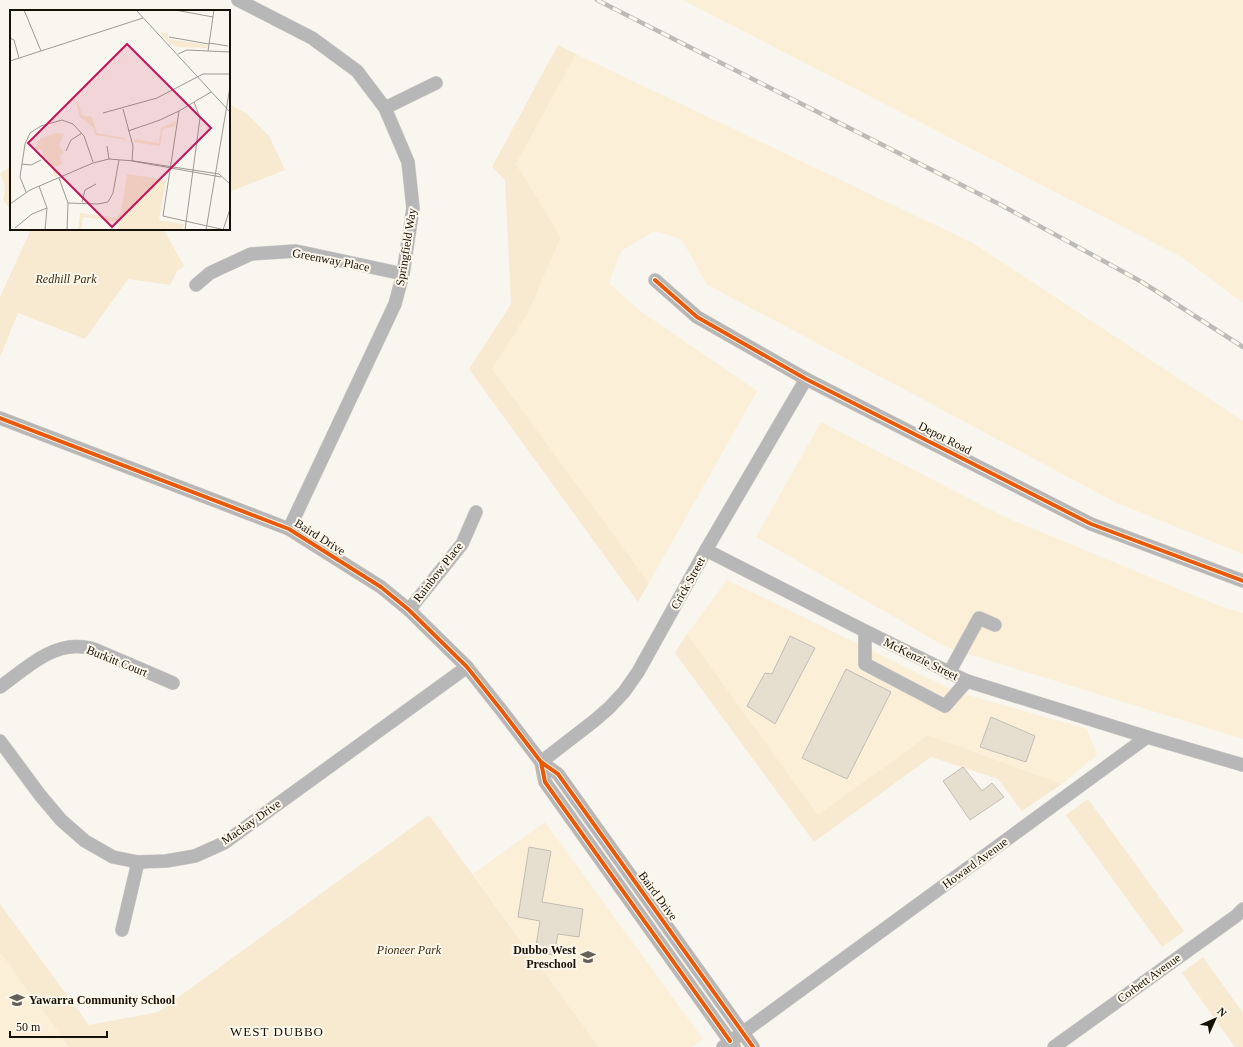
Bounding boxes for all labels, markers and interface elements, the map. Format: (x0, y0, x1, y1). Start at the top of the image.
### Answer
inset map (10, 10, 230, 230)
street label: Springfield Way (393, 207, 419, 287)
street label: Greenway Place (291, 246, 371, 274)
park label: Redhill Park (35, 272, 97, 286)
street label: Depot Road (916, 419, 974, 457)
street label: Baird Drive (292, 516, 348, 558)
street label: Rainbow Place (410, 539, 466, 605)
street label: Crick Street (668, 554, 708, 612)
street label: McKenzie Street (882, 635, 961, 683)
street label: Burkitt Court (85, 642, 150, 680)
street label: Mackay Drive (219, 796, 283, 848)
street label: Howard Avenue (940, 835, 1010, 891)
street label: Baird Drive (636, 869, 680, 923)
park label: Pioneer Park (376, 943, 442, 957)
place label: Dubbo West Preschool (513, 943, 577, 971)
school or university icon: Dubbo West Preschool (579, 948, 597, 966)
street label: Corbett Avenue (1115, 950, 1183, 1006)
school or university icon: Yawarra Community School (8, 991, 26, 1009)
place label: Yawarra Community School (29, 993, 176, 1007)
north arrow (1195, 999, 1235, 1039)
text: N (1215, 1005, 1229, 1019)
scale bar (10, 1013, 107, 1039)
text: 50 m (16, 1020, 41, 1034)
district label: WEST DUBBO (230, 1024, 324, 1039)

